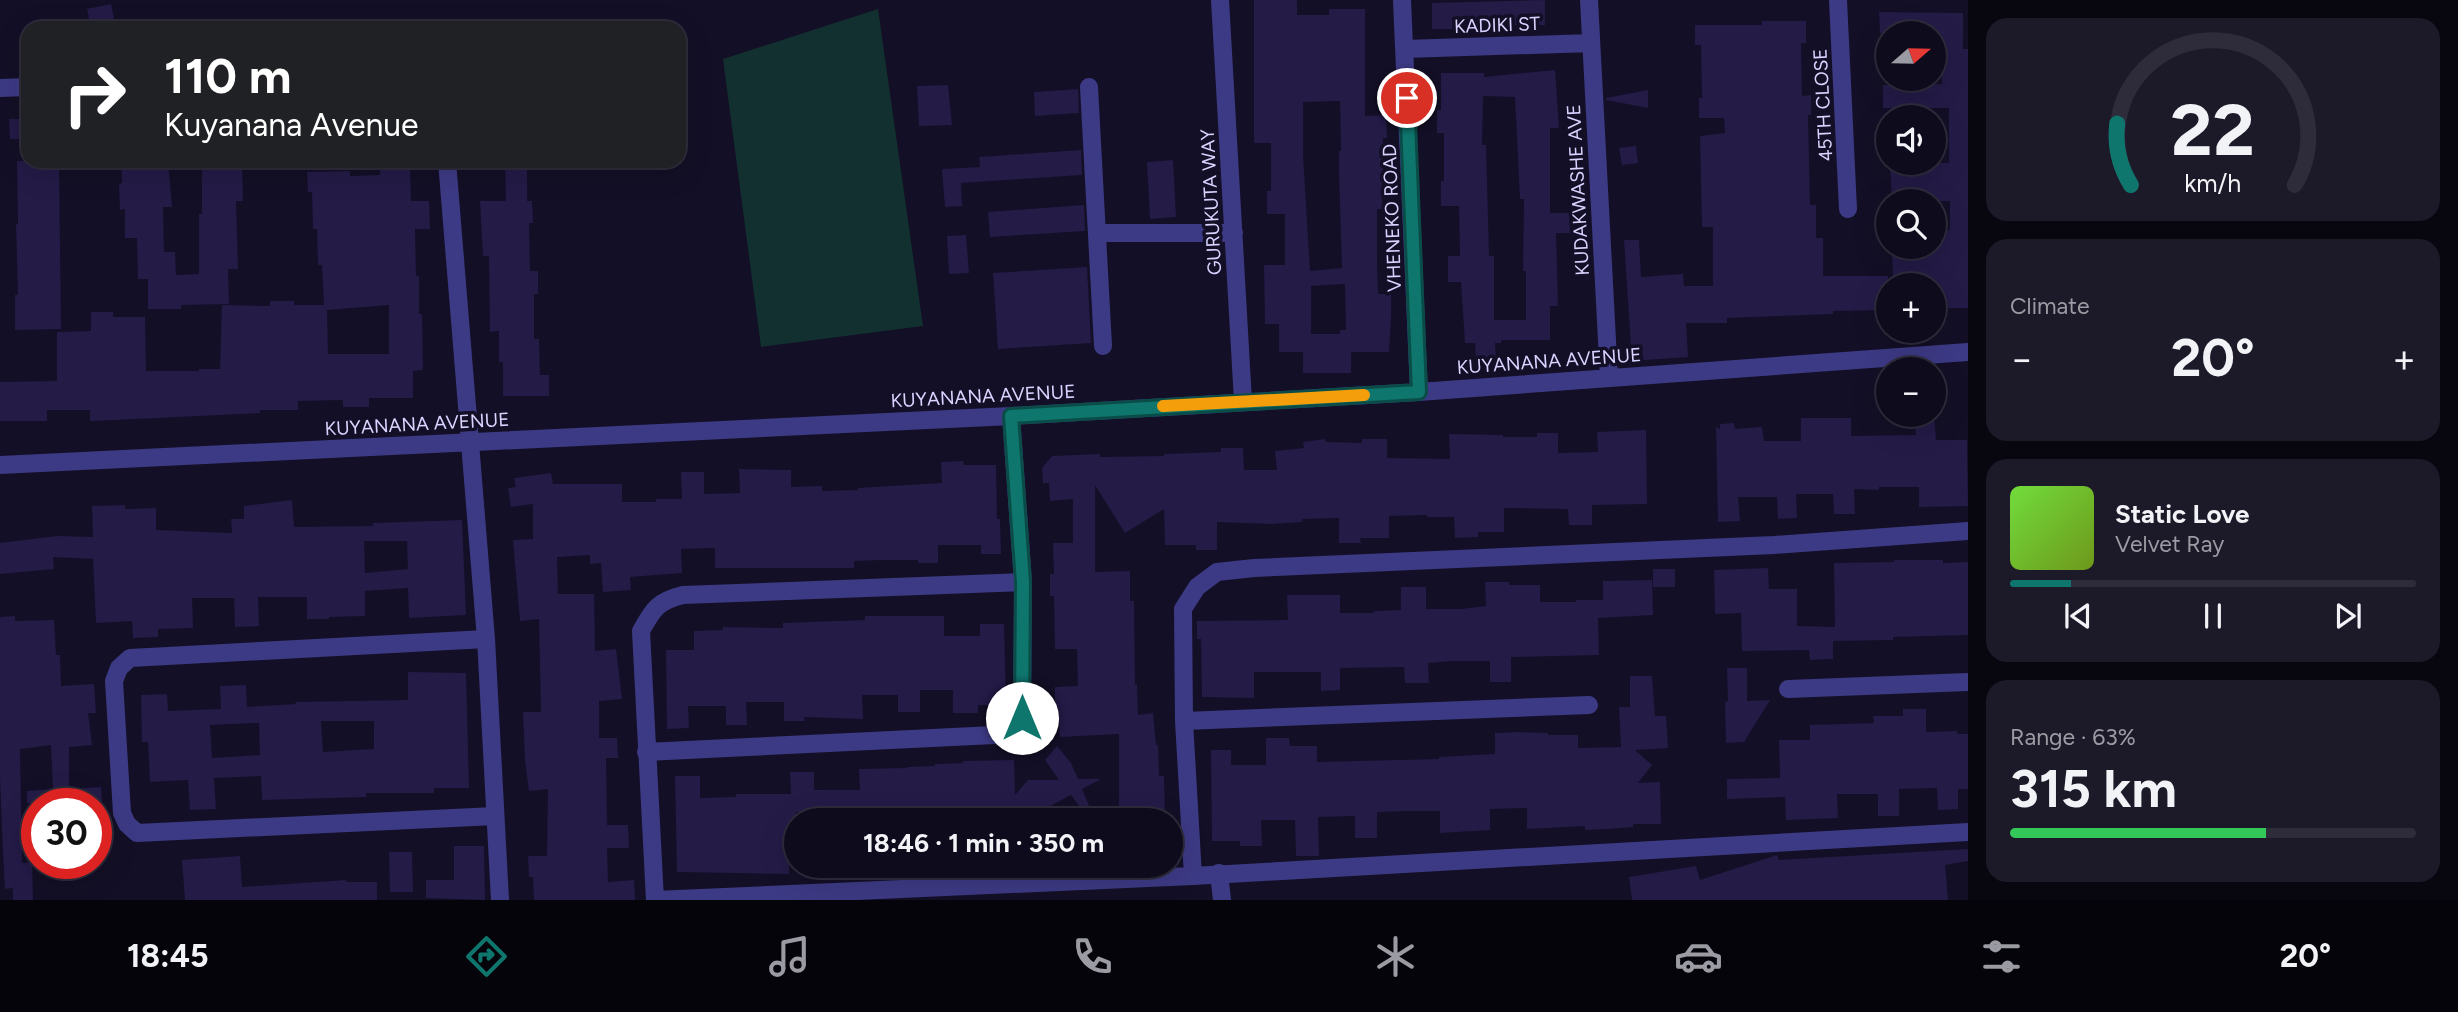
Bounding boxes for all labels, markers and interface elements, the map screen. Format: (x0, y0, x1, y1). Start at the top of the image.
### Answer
street label: KADIKI ST (1453, 12, 1541, 38)
north arrow (1876, 21, 1946, 91)
map controls (1876, 21, 1946, 427)
text: 110 m (164, 46, 292, 105)
street label: 45TH CLOSE (1809, 48, 1837, 162)
icon: right (49, 49, 140, 140)
pin (1377, 68, 1437, 128)
icon: arrive (1388, 79, 1426, 117)
text: 22 (2171, 87, 2255, 174)
street label: KUDAKWASHE AVE (1562, 104, 1594, 276)
button: sound (1876, 105, 1946, 175)
text: Kuyanana Avenue (164, 106, 419, 144)
street label: GURUKUTA WAY (1196, 128, 1226, 276)
street label: VHENEKO ROAD (1378, 144, 1406, 292)
text: km/h (2184, 168, 2242, 198)
button: search (1876, 189, 1946, 259)
button: + (1876, 273, 1946, 343)
text: Climate (2010, 292, 2089, 320)
text: 20° (2171, 327, 2255, 389)
text: − (2010, 336, 2034, 382)
text: + (2392, 336, 2416, 382)
street label: KUYANANA AVENUE (1456, 343, 1642, 379)
button: − (1876, 357, 1946, 427)
street label: KUYANANA AVENUE (890, 380, 1076, 412)
street label: KUYANANA AVENUE (324, 408, 510, 440)
text: Static Love (2115, 498, 2249, 530)
text: Velvet Ray (2115, 530, 2224, 558)
icon: previous (2059, 597, 2097, 635)
icon: pause (2194, 597, 2232, 635)
icon: next (2329, 597, 2367, 635)
position arrow (985, 681, 1059, 755)
text: Range · 63% (2010, 723, 2136, 751)
text: 315 km (2010, 758, 2177, 820)
speed limit sign: 30 (21, 788, 112, 879)
text: 18:46 · 1 min · 350 m (863, 827, 1104, 859)
icon: directions (462, 932, 511, 981)
icon: music (765, 932, 814, 981)
icon: phone (1068, 932, 1117, 981)
icon: climate (1371, 932, 1420, 981)
icon: car (1674, 932, 1723, 981)
icon: filters (1977, 932, 2026, 981)
text: 18:45 (127, 937, 209, 975)
text: 20° (2280, 937, 2331, 975)

